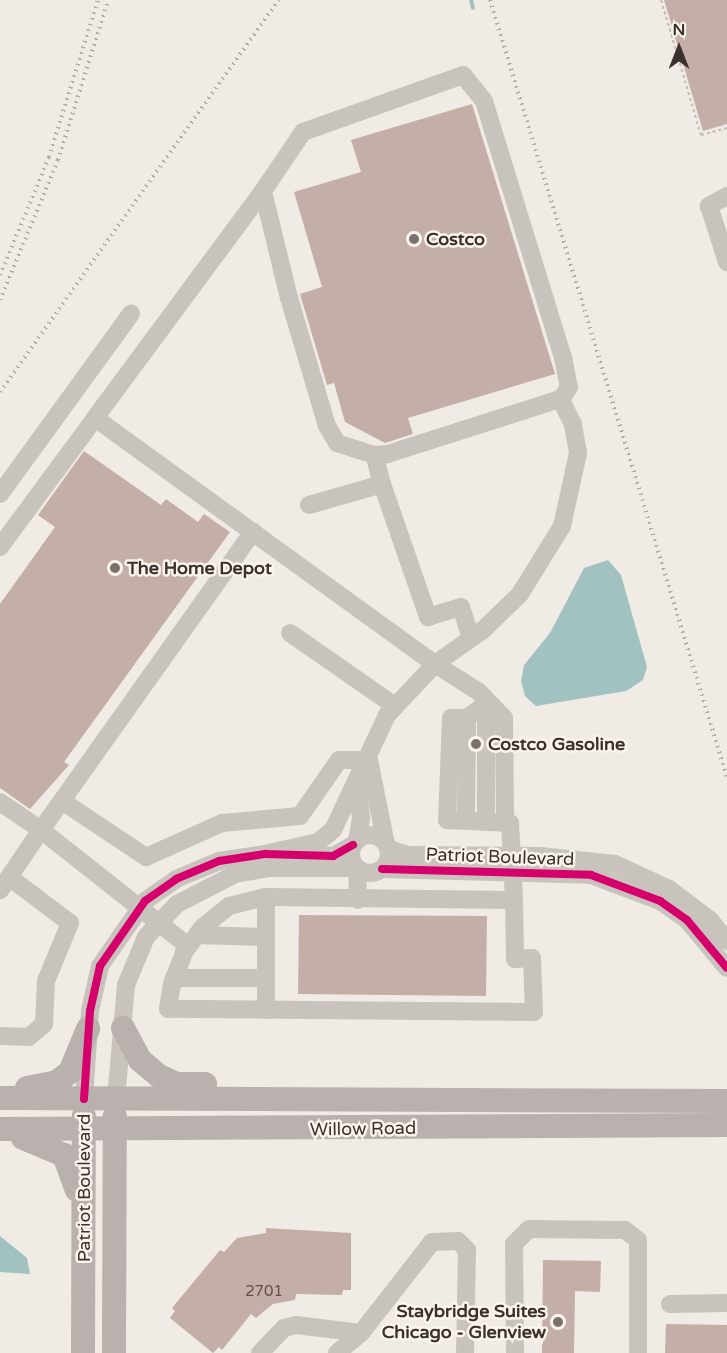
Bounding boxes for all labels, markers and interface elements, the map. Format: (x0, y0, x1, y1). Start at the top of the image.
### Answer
north arrow (649, 18, 709, 78)
text: N (673, 20, 685, 40)
place label: Costco (426, 228, 485, 250)
marker: Costco (407, 232, 421, 246)
place label: The Home Depot (127, 557, 272, 579)
marker: The Home Depot (108, 561, 122, 575)
place label: Costco Gasoline (488, 733, 625, 755)
marker: Costco Gasoline (469, 737, 483, 751)
street label: Patriot Boulevard (425, 844, 575, 870)
street label: Patriot Boulevard (73, 1114, 95, 1262)
street label: Willow Road (310, 1117, 416, 1141)
house number: 2701 (245, 1283, 283, 1301)
place label: Staybridge Suites Chicago - Glenview (382, 1301, 546, 1344)
marker: Staybridge Suites Chicago - Glenview (551, 1315, 565, 1329)

